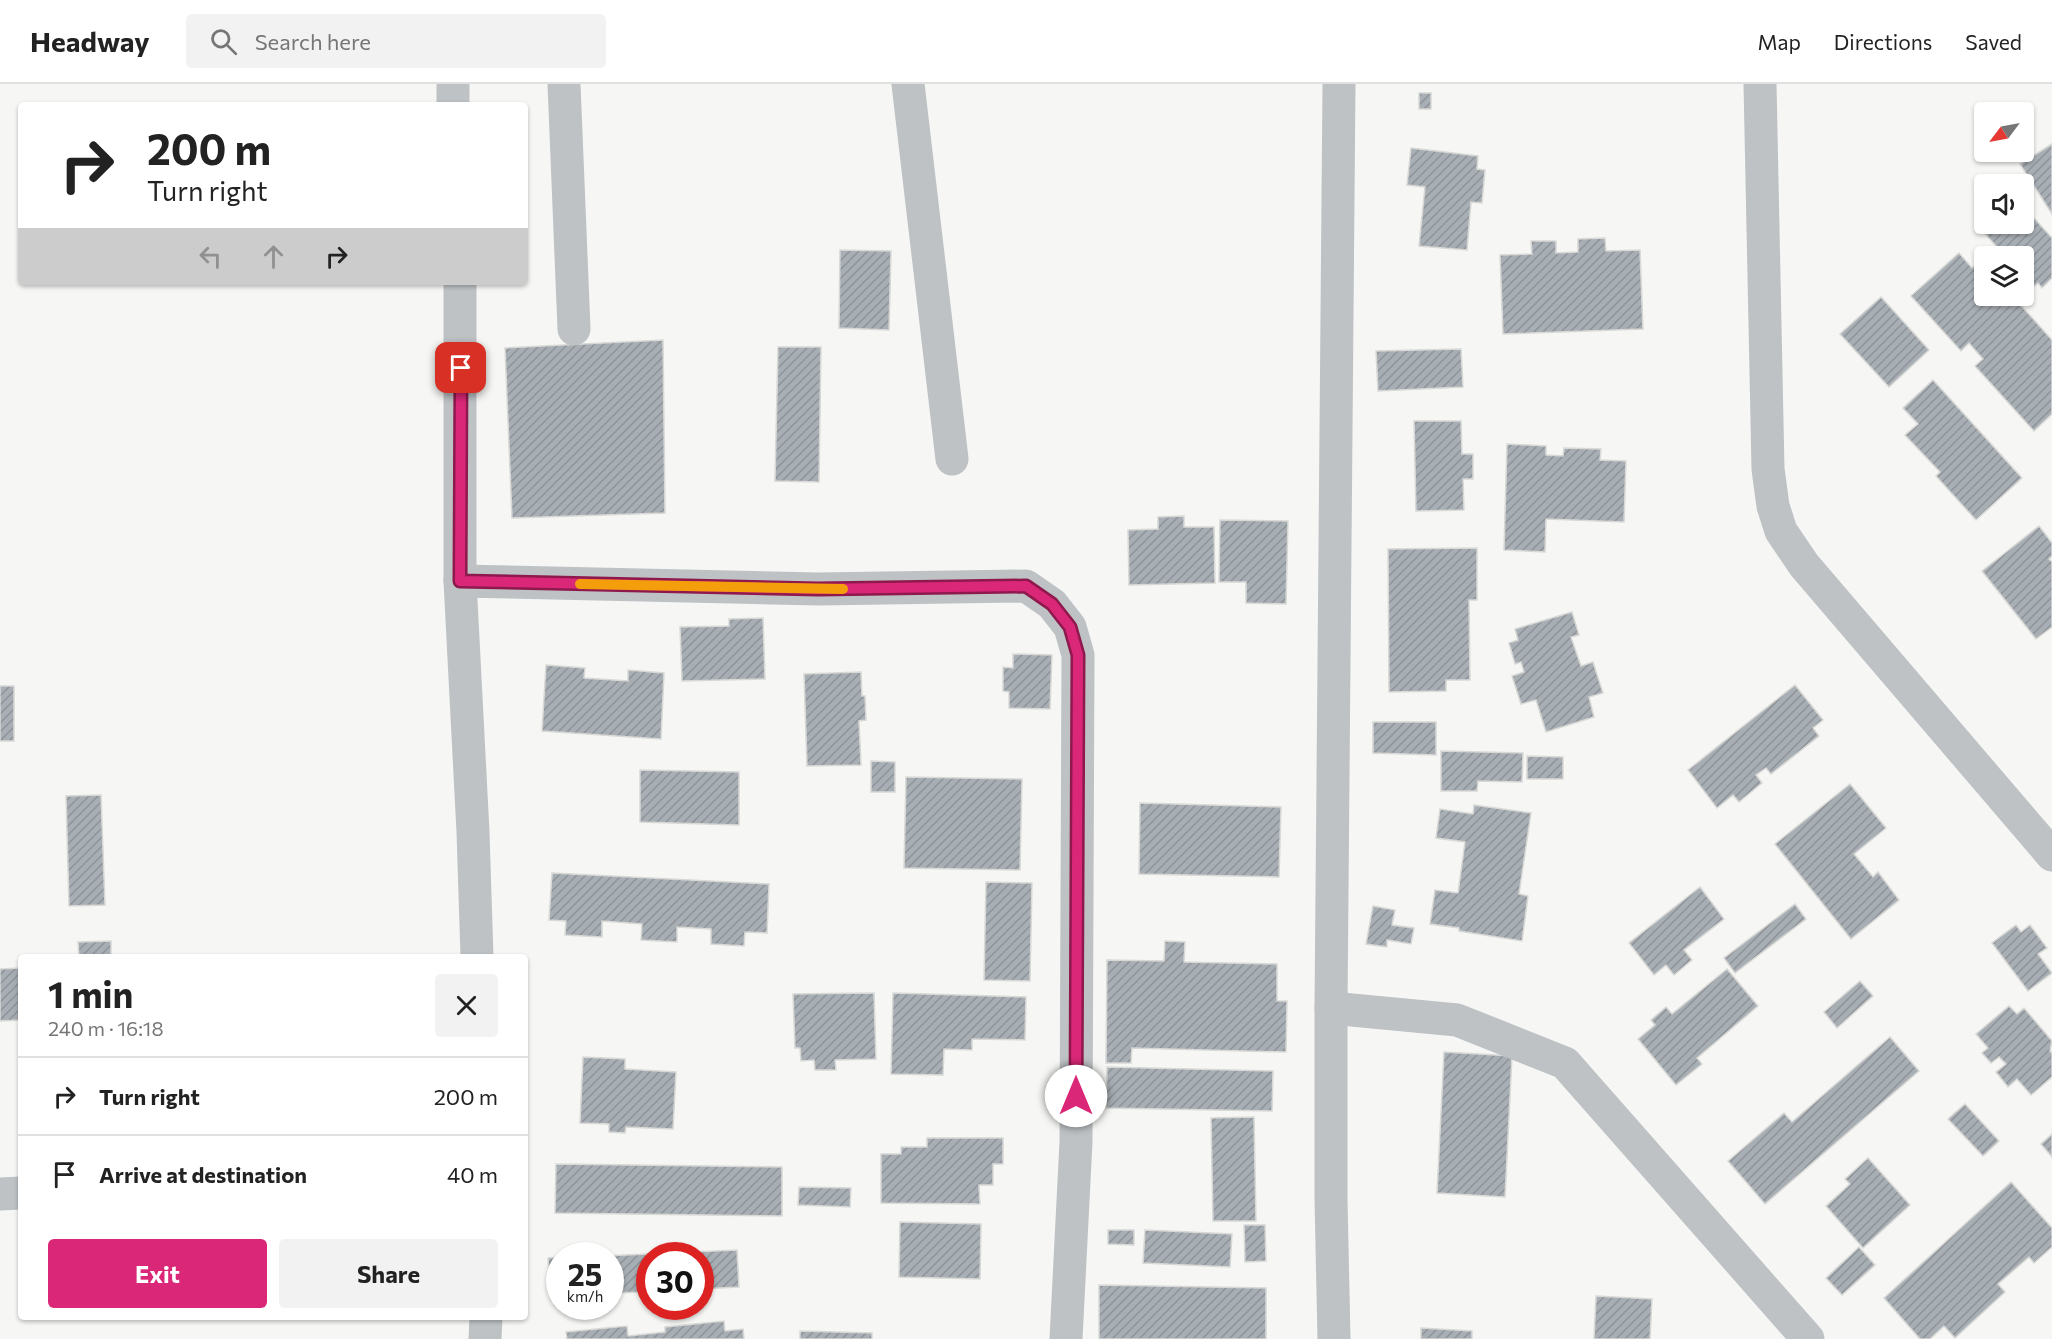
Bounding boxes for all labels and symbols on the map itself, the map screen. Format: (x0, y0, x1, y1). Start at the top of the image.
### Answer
north arrow (1974, 102, 2034, 162)
pin (435, 342, 486, 393)
position arrow (1044, 1064, 1108, 1128)
speed limit sign: 30 (636, 1242, 714, 1320)

